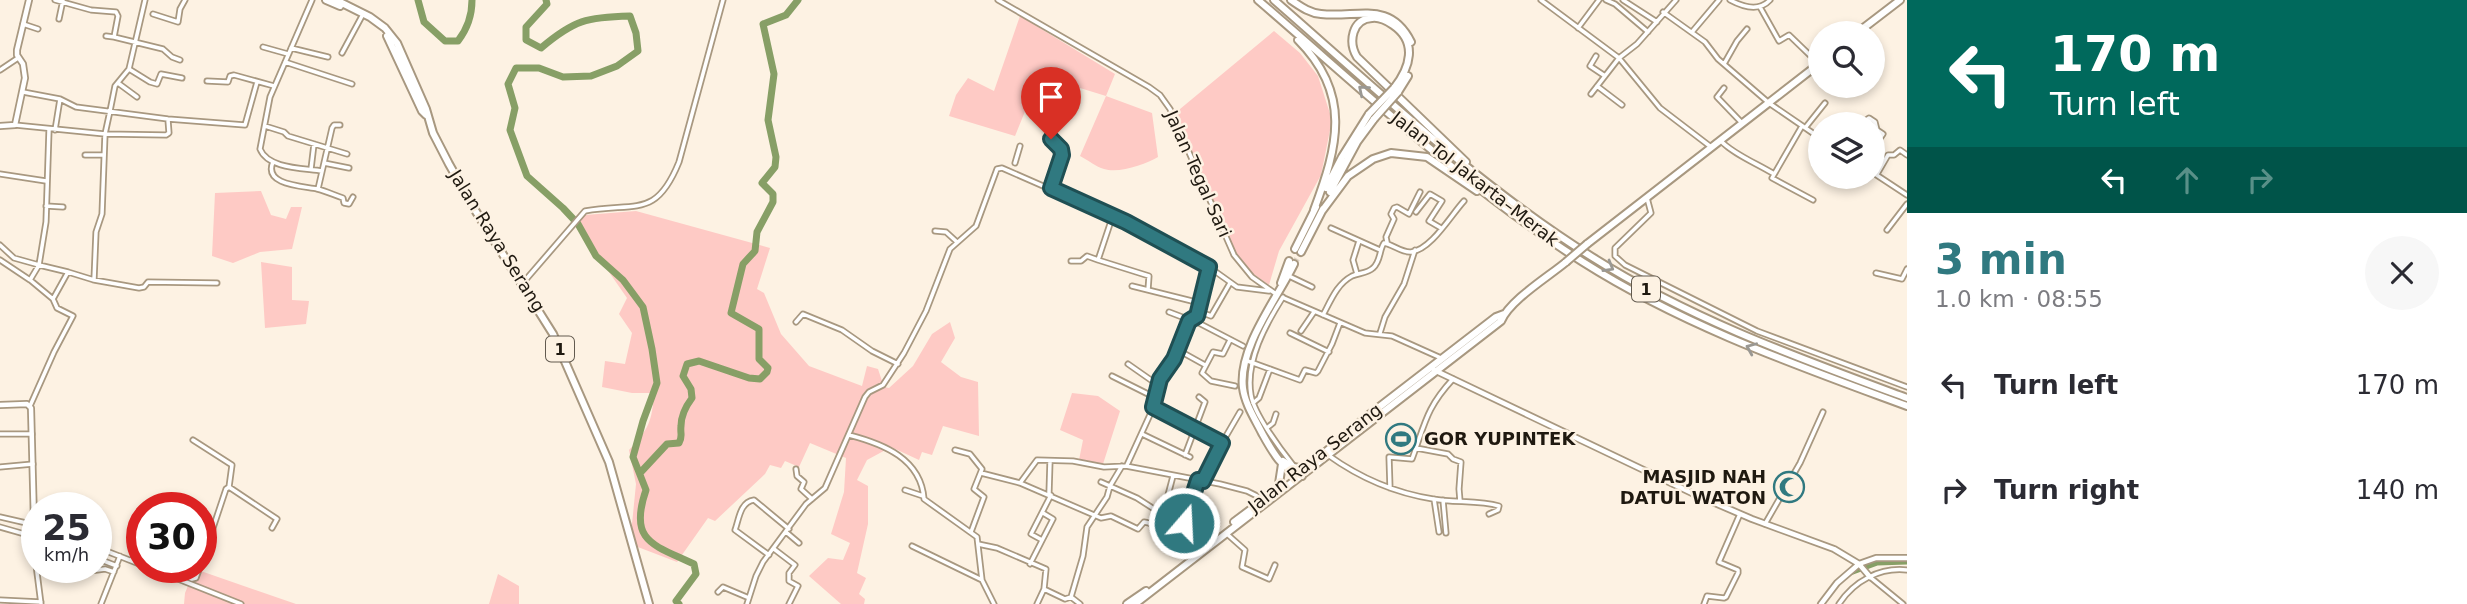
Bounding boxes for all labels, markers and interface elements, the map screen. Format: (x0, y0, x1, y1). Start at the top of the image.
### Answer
map controls (1808, 21, 1885, 189)
button: search (1808, 21, 1885, 98)
text: 170 m (2050, 26, 2220, 83)
icon: left (1935, 28, 2026, 119)
pin (1021, 67, 1081, 139)
icon: arrive (1032, 78, 1070, 116)
text: Turn left (2050, 85, 2180, 123)
one-way arrow (1358, 86, 1371, 98)
street label: Jalan Tegal Sari (1161, 106, 1236, 240)
street label: Jalan Tol Jakarta–Merak (1387, 106, 1564, 251)
button: layers (1808, 112, 1885, 189)
icon: left (2095, 161, 2133, 199)
icon: ahead (2168, 161, 2206, 199)
icon: right (2241, 161, 2279, 199)
street label: Jalan Raya Serang (445, 165, 550, 316)
text: 3 min (1935, 235, 2067, 284)
button: close (2365, 236, 2439, 310)
one-way arrow (1601, 259, 1614, 272)
road number: 1 (1632, 276, 1660, 302)
text: 1.0 km · 08:55 (1935, 286, 2103, 312)
road number: 1 (546, 336, 574, 362)
one-way arrow (1746, 342, 1759, 356)
icon: left (1935, 366, 1973, 404)
text: Turn left (1994, 370, 2118, 400)
text: 170 m (2356, 370, 2439, 400)
street label: Jalan Raya Serang (1243, 399, 1386, 517)
sports icon: GOR YUPINTEK (1384, 422, 1418, 456)
place label: GOR YUPINTEK (1424, 428, 1576, 449)
place label: MASJID NAH DATUL WATON (1620, 466, 1766, 508)
mosque icon: MASJID NAH DATUL WATON (1772, 470, 1806, 504)
icon: right (1935, 471, 1973, 509)
text: Turn right (1994, 475, 2139, 505)
text: 140 m (2356, 475, 2439, 505)
position arrow (1147, 486, 1221, 560)
speed limit sign: 30 (126, 492, 217, 583)
text: 25 (42, 508, 91, 548)
text: km/h (44, 544, 89, 565)

